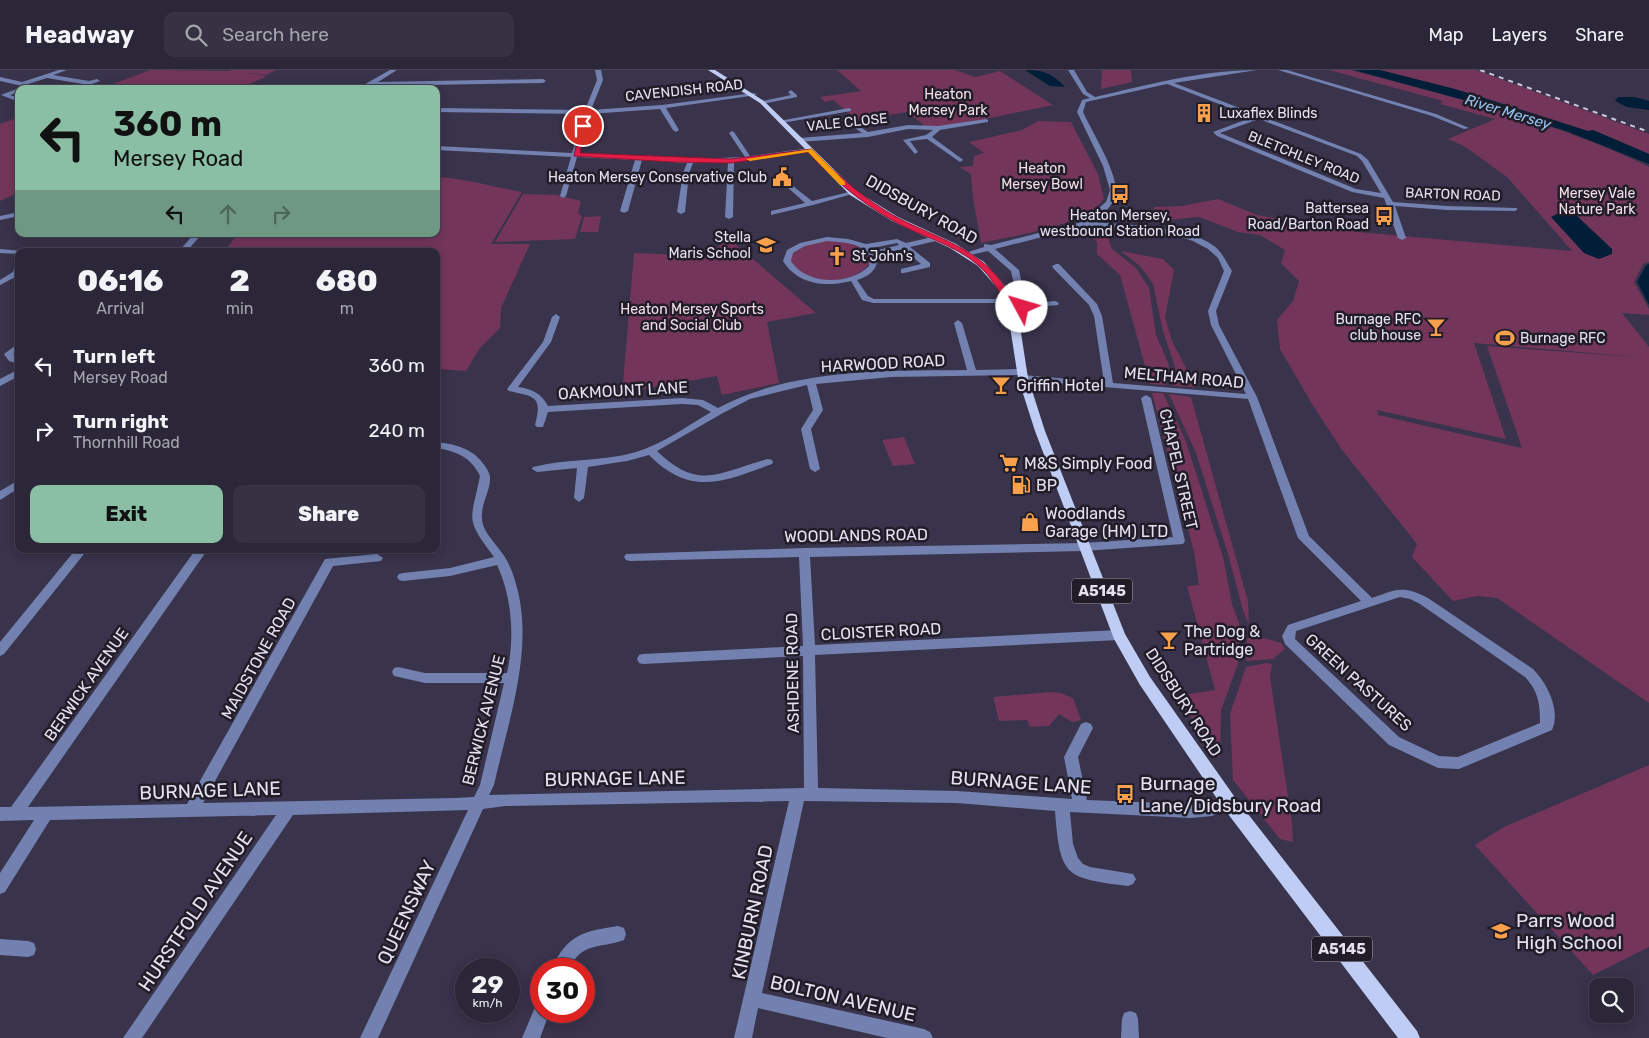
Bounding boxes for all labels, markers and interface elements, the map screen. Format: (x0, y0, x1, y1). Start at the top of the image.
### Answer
search box (164, 12, 514, 57)
text: Headway (25, 21, 134, 49)
icon: search (182, 21, 210, 49)
text: Search here (222, 23, 329, 46)
text: Map (1429, 24, 1464, 46)
text: Layers (1492, 24, 1547, 46)
text: Share (1575, 24, 1624, 46)
street label: CAVENDISH ROAD (624, 76, 744, 105)
park label: Heaton Mersey Park (909, 86, 988, 119)
water label: River Mersey (1463, 90, 1554, 134)
building icon: Luxaflex Blinds (1193, 102, 1215, 124)
text: 360 m (113, 103, 222, 145)
icon: left (30, 105, 95, 170)
pin (562, 105, 604, 147)
place label: Luxaflex Blinds (1219, 105, 1317, 122)
street label: VALE CLOSE (806, 110, 888, 135)
icon: arrive (569, 112, 597, 140)
street label: BLETCHLEY ROAD (1246, 127, 1362, 188)
text: Mersey Road (113, 145, 243, 172)
park label: Heaton Mersey Bowl (1001, 160, 1083, 193)
public building icon: Heaton Mersey Conservative Club (771, 166, 793, 188)
place label: Heaton Mersey Conservative Club (548, 169, 767, 186)
street label: DIDSBURY ROAD (862, 171, 981, 248)
bus stop icon: Heaton Mersey, westbound Station Road (1109, 183, 1131, 205)
street label: BARTON ROAD (1405, 184, 1501, 205)
park label: Mersey Vale Nature Park (1559, 185, 1636, 218)
icon: left (161, 200, 189, 228)
icon: ahead (214, 200, 242, 228)
icon: right (267, 200, 295, 228)
place label: Battersea Road/Barton Road (1248, 200, 1369, 233)
bus stop icon: Battersea Road/Barton Road (1373, 205, 1395, 227)
place label: Heaton Mersey, westbound Station Road (1040, 207, 1200, 240)
place label: Stella Maris School (668, 229, 751, 262)
school or university icon: Stella Maris School (755, 234, 777, 256)
church icon: St John's (826, 245, 848, 267)
place label: St John's (852, 248, 913, 265)
text: 06:16 (77, 263, 164, 299)
text: 2 (229, 263, 250, 299)
text: 680 (316, 263, 378, 299)
position arrow (995, 280, 1047, 332)
text: Arrival (96, 299, 144, 318)
text: min (226, 299, 254, 318)
text: m (340, 299, 354, 318)
park label: Heaton Mersey Sports and Social Club (620, 301, 764, 334)
place label: Burnage RFC club house (1335, 311, 1421, 344)
bar icon: Burnage RFC club house (1425, 316, 1447, 338)
sports icon: Burnage RFC (1494, 327, 1516, 349)
place label: Burnage RFC (1520, 330, 1606, 347)
text: Turn left (73, 345, 155, 368)
street label: HARWOOD ROAD (820, 351, 946, 376)
icon: left (30, 352, 58, 380)
text: 360 m (369, 354, 425, 377)
street label: MELTHAM ROAD (1123, 363, 1245, 392)
text: Mersey Road (73, 368, 168, 387)
bar icon: Griffin Hotel (990, 374, 1012, 396)
place label: Griffin Hotel (1016, 376, 1104, 395)
street label: OAKMOUNT LANE (558, 378, 689, 403)
street label: CHAPEL STREET (1155, 407, 1202, 531)
text: Turn right (73, 410, 168, 433)
icon: right (30, 417, 58, 445)
text: 240 m (369, 419, 425, 442)
text: Thornhill Road (73, 433, 180, 452)
supermarket icon: M&S Simply Food (998, 452, 1020, 474)
place label: M&S Simply Food (1024, 454, 1153, 473)
fuel station icon: BP (1010, 474, 1032, 496)
place label: BP (1036, 476, 1057, 495)
button: Exit (30, 485, 223, 543)
button: Share (233, 485, 425, 543)
place label: Woodlands Garage (HM) LTD (1045, 504, 1168, 541)
shop icon: Woodlands Garage (HM) LTD (1019, 511, 1041, 533)
street label: WOODLANDS ROAD (784, 525, 928, 546)
road number: A5145 (1072, 578, 1132, 604)
street label: MAIDSTONE ROAD (217, 594, 300, 722)
street label: ASHDENE ROAD (782, 613, 803, 733)
street label: CLOISTER ROAD (820, 619, 942, 644)
place label: The Dog & Partridge (1184, 622, 1260, 659)
street label: BERWICK AVENUE (40, 624, 133, 744)
bar icon: The Dog & Partridge (1158, 629, 1180, 651)
street label: GREEN PASTURES (1302, 630, 1416, 735)
street label: DIDSBURY ROAD (1142, 645, 1226, 760)
street label: BERWICK AVENUE (458, 653, 509, 787)
street label: BURNAGE LANE (544, 766, 686, 791)
street label: BURNAGE LANE (950, 766, 1092, 799)
place label: Burnage Lane/Didsbury Road (1140, 772, 1321, 817)
street label: BURNAGE LANE (139, 777, 281, 804)
bus stop icon: Burnage Lane/Didsbury Road (1114, 783, 1136, 805)
street label: HURSTFOLD AVENUE (133, 827, 257, 995)
street label: KINBURN ROAD (727, 843, 778, 981)
street label: QUEENSWAY (372, 856, 441, 968)
place label: Parrs Wood High School (1516, 909, 1622, 954)
school or university icon: Parrs Wood High School (1490, 920, 1512, 942)
road number: A5145 (1312, 936, 1372, 962)
speed limit sign: 30 (530, 958, 595, 1023)
text: 29 (471, 970, 504, 999)
street label: BOLTON AVENUE (768, 971, 918, 1026)
map controls (1589, 978, 1634, 1023)
button: search (1589, 978, 1634, 1023)
text: km/h (473, 996, 502, 1010)

